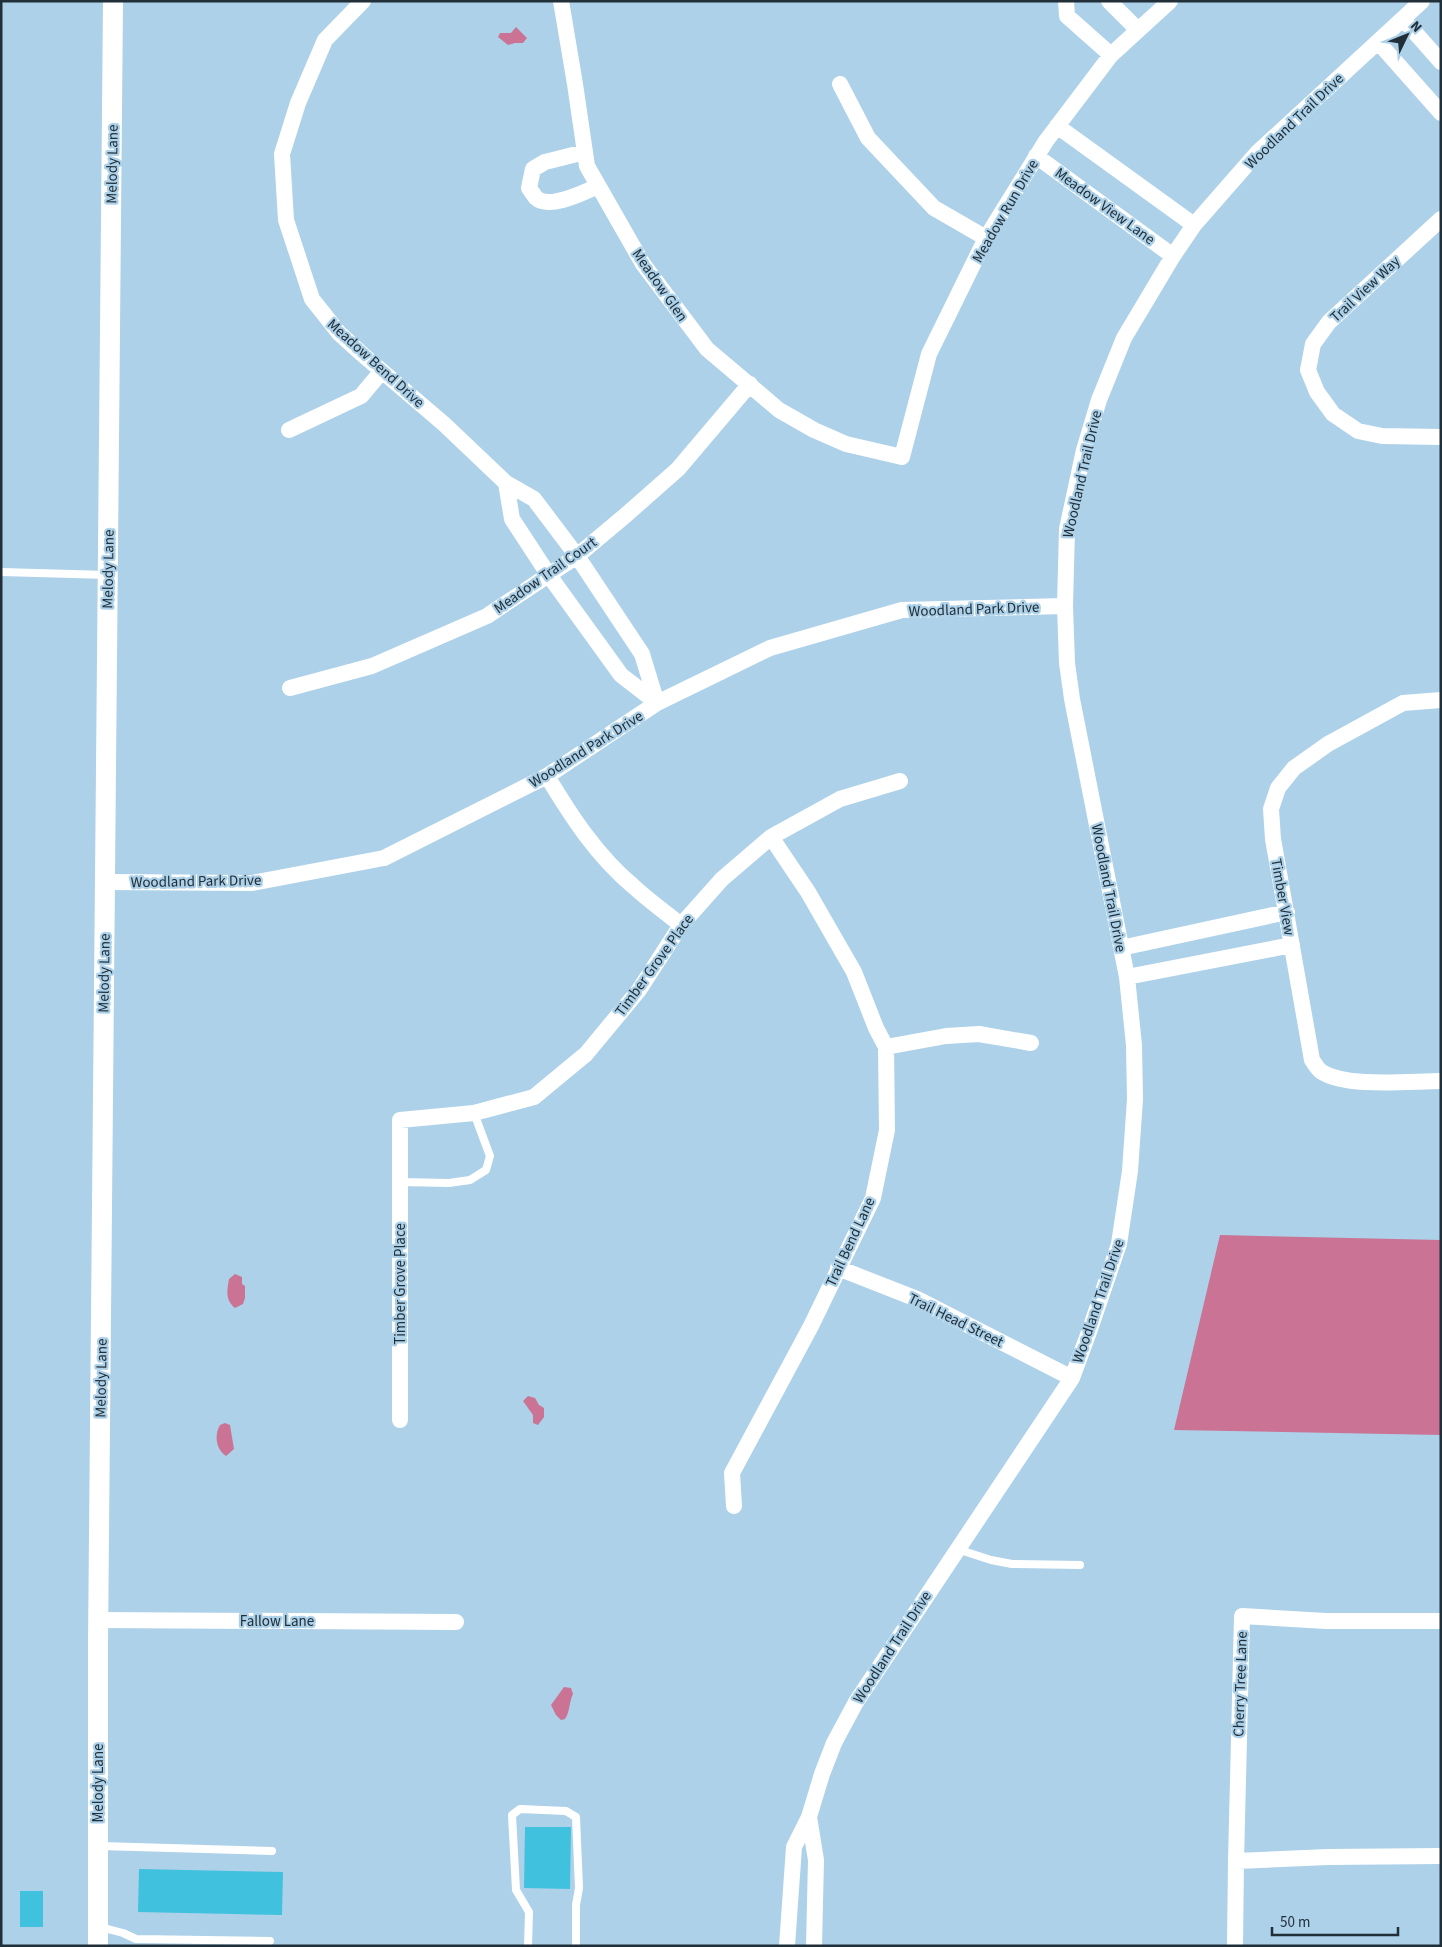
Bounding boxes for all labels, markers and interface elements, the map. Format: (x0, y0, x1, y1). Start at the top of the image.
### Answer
north arrow (1382, 10, 1432, 60)
text: N (1405, 17, 1426, 37)
street label: Woodland Trail Drive (1240, 69, 1348, 174)
street label: Melody Lane (101, 124, 124, 204)
street label: Meadow Run Drive (967, 156, 1044, 267)
street label: Meadow View Lane (1050, 163, 1159, 250)
street label: Meadow Glen (627, 245, 692, 326)
street label: Trail View Way (1326, 251, 1405, 327)
street label: Meadow Bend Drive (322, 314, 429, 413)
street label: Woodland Trail Drive (1058, 408, 1107, 540)
street label: Melody Lane (97, 529, 120, 609)
street label: Meadow Trail Court (490, 532, 601, 619)
street label: Woodland Park Drive (908, 597, 1040, 622)
street label: Woodland Park Drive (525, 706, 647, 793)
street label: Woodland Trail Drive (1086, 822, 1131, 954)
street label: Timber View (1265, 857, 1300, 937)
street label: Woodland Park Drive (130, 870, 262, 893)
street label: Timber Grove Place (610, 910, 699, 1021)
street label: Melody Lane (93, 933, 116, 1013)
street label: Trail Bend Lane (821, 1194, 880, 1290)
street label: Timber Grove Place (390, 1223, 411, 1345)
street label: Woodland Trail Drive (1067, 1236, 1130, 1366)
street label: Trail Head Street (905, 1288, 1007, 1353)
street label: Melody Lane (90, 1338, 113, 1418)
street label: Woodland Trail Drive (848, 1587, 937, 1708)
street label: Fallow Lane (240, 1611, 314, 1632)
street label: Cherry Tree Lane (1228, 1631, 1253, 1737)
street label: Melody Lane (88, 1743, 109, 1823)
scale bar (1272, 1904, 1398, 1936)
text: 50 m (1280, 1912, 1310, 1933)

